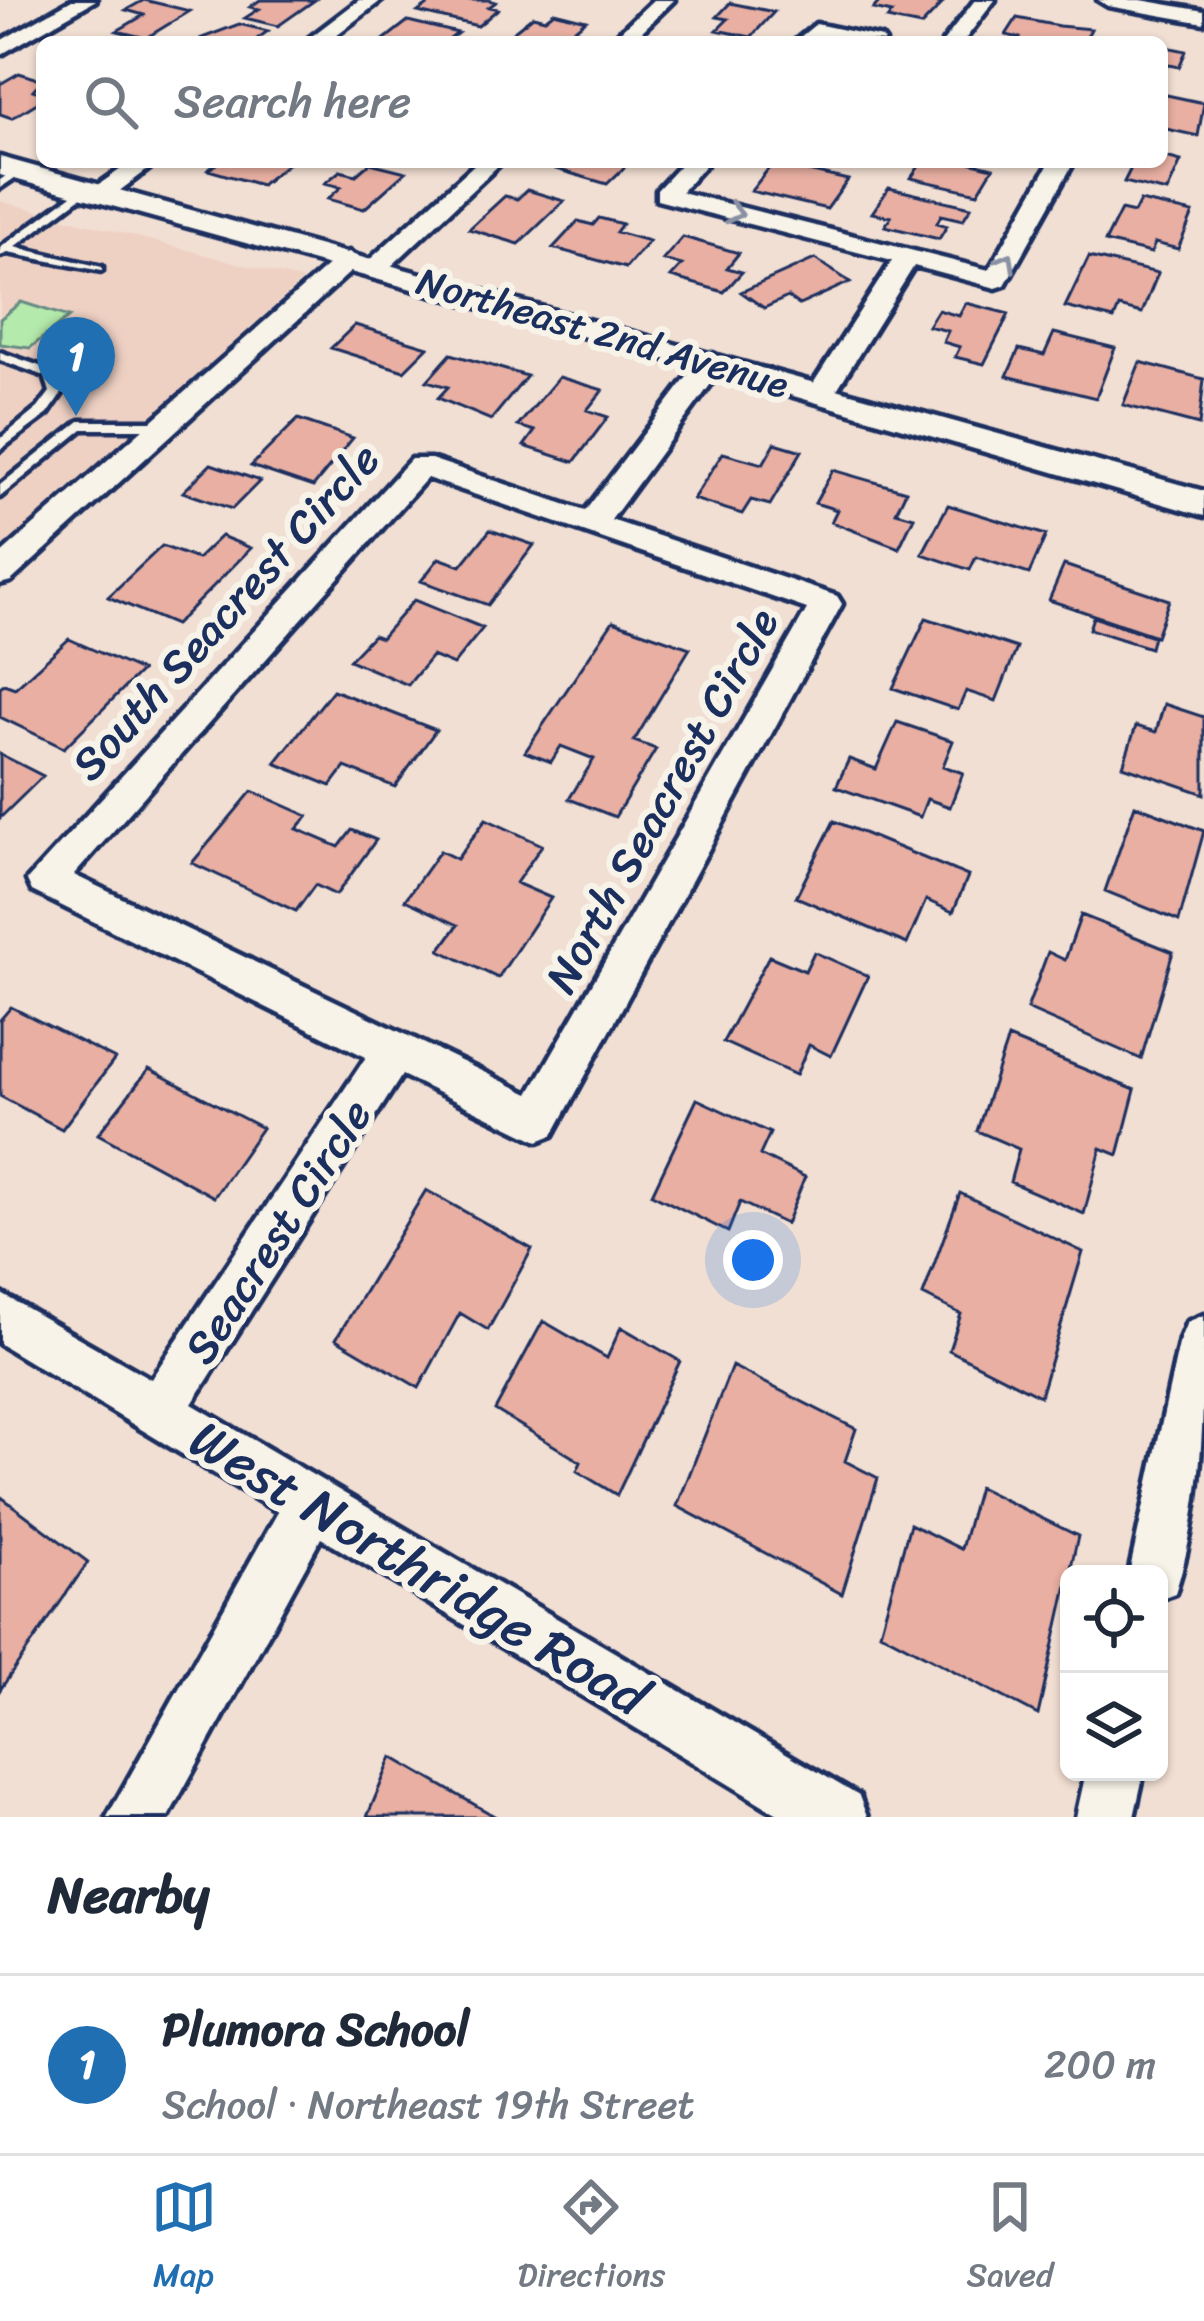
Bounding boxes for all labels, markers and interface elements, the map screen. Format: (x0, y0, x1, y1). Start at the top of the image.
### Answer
search box (36, 36, 1168, 168)
text: Search here (174, 62, 411, 142)
icon: search (78, 69, 144, 135)
one-way arrow (725, 199, 745, 224)
street label: Northeast 2nd Avenue (409, 246, 797, 419)
one-way arrow (992, 253, 1015, 274)
pin: 1 (37, 317, 115, 416)
street label: South Seacrest Circle (51, 423, 401, 800)
street label: North Seacrest Circle (522, 593, 801, 1008)
street label: Seacrest Circle (162, 1082, 394, 1381)
your location (723, 1230, 783, 1290)
street label: West Northridge Road (170, 1392, 670, 1745)
map controls (1060, 1565, 1168, 1781)
button: locate (1060, 1565, 1168, 1673)
button: layers (1060, 1673, 1168, 1781)
text: Nearby (48, 1850, 209, 1940)
text: Plumora School (162, 1990, 469, 2070)
text: 1 (79, 2030, 95, 2099)
text: 200 m (1044, 2030, 1156, 2099)
text: School · Northeast 19th Street (162, 2070, 695, 2139)
tab: Map (151, 2174, 217, 2304)
tab: Directions (518, 2174, 665, 2304)
tab: Saved (966, 2174, 1053, 2304)

